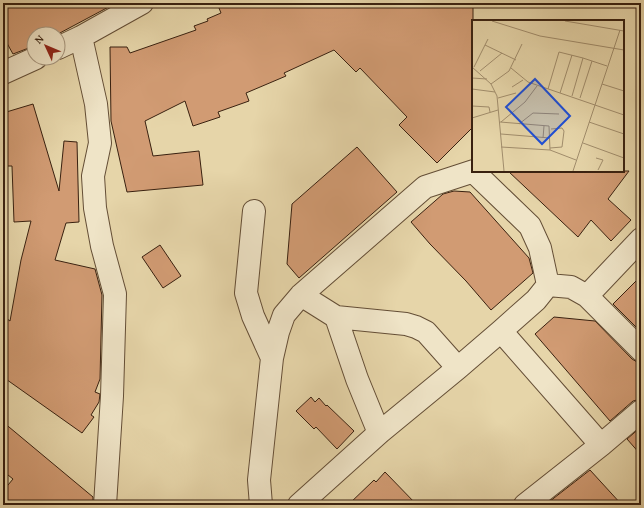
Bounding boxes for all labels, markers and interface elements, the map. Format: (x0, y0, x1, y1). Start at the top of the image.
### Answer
inset map (472, 20, 624, 172)
north arrow (26, 26, 66, 66)
text: N (30, 30, 48, 47)

